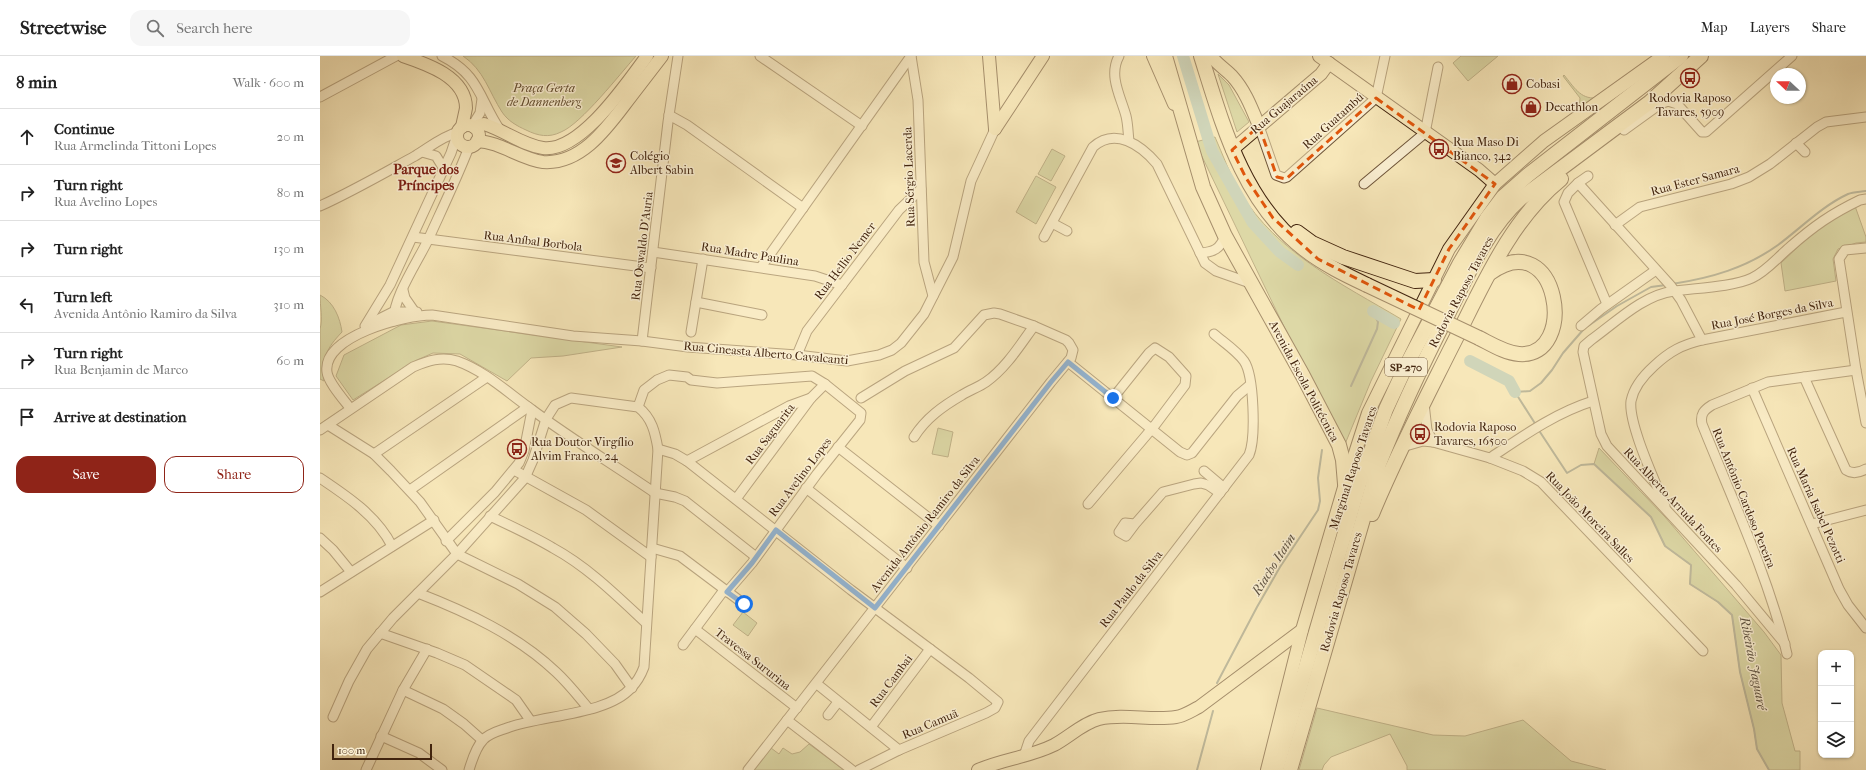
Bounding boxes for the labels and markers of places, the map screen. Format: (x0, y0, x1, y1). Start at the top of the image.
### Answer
bus stop icon: Rodovia Raposo Tavares, 5909 (1679, 67, 1701, 89)
shop icon: Cobasi (1501, 73, 1523, 95)
place label: Cobasi (1526, 77, 1560, 91)
place label: Rodovia Raposo Tavares, 5909 (1649, 91, 1731, 119)
shop icon: Decathlon (1520, 96, 1542, 118)
place label: Decathlon (1545, 100, 1598, 114)
place label: Rua Maso Di Bianco, 342 (1453, 135, 1519, 163)
bus stop icon: Rua Maso Di Bianco, 342 (1428, 138, 1450, 160)
place label: Colégio Albert Sabin (629, 149, 694, 177)
school or university icon: Colégio Albert Sabin (605, 152, 627, 174)
place label: Rodovia Raposo Tavares, 16500 (1434, 420, 1516, 448)
bus stop icon: Rodovia Raposo Tavares, 16500 (1409, 423, 1431, 445)
place label: Rua Doutor Virgílio Alvim Franco, 24 (530, 435, 634, 463)
bus stop icon: Rua Doutor Virgílio Alvim Franco, 24 (506, 438, 528, 460)

